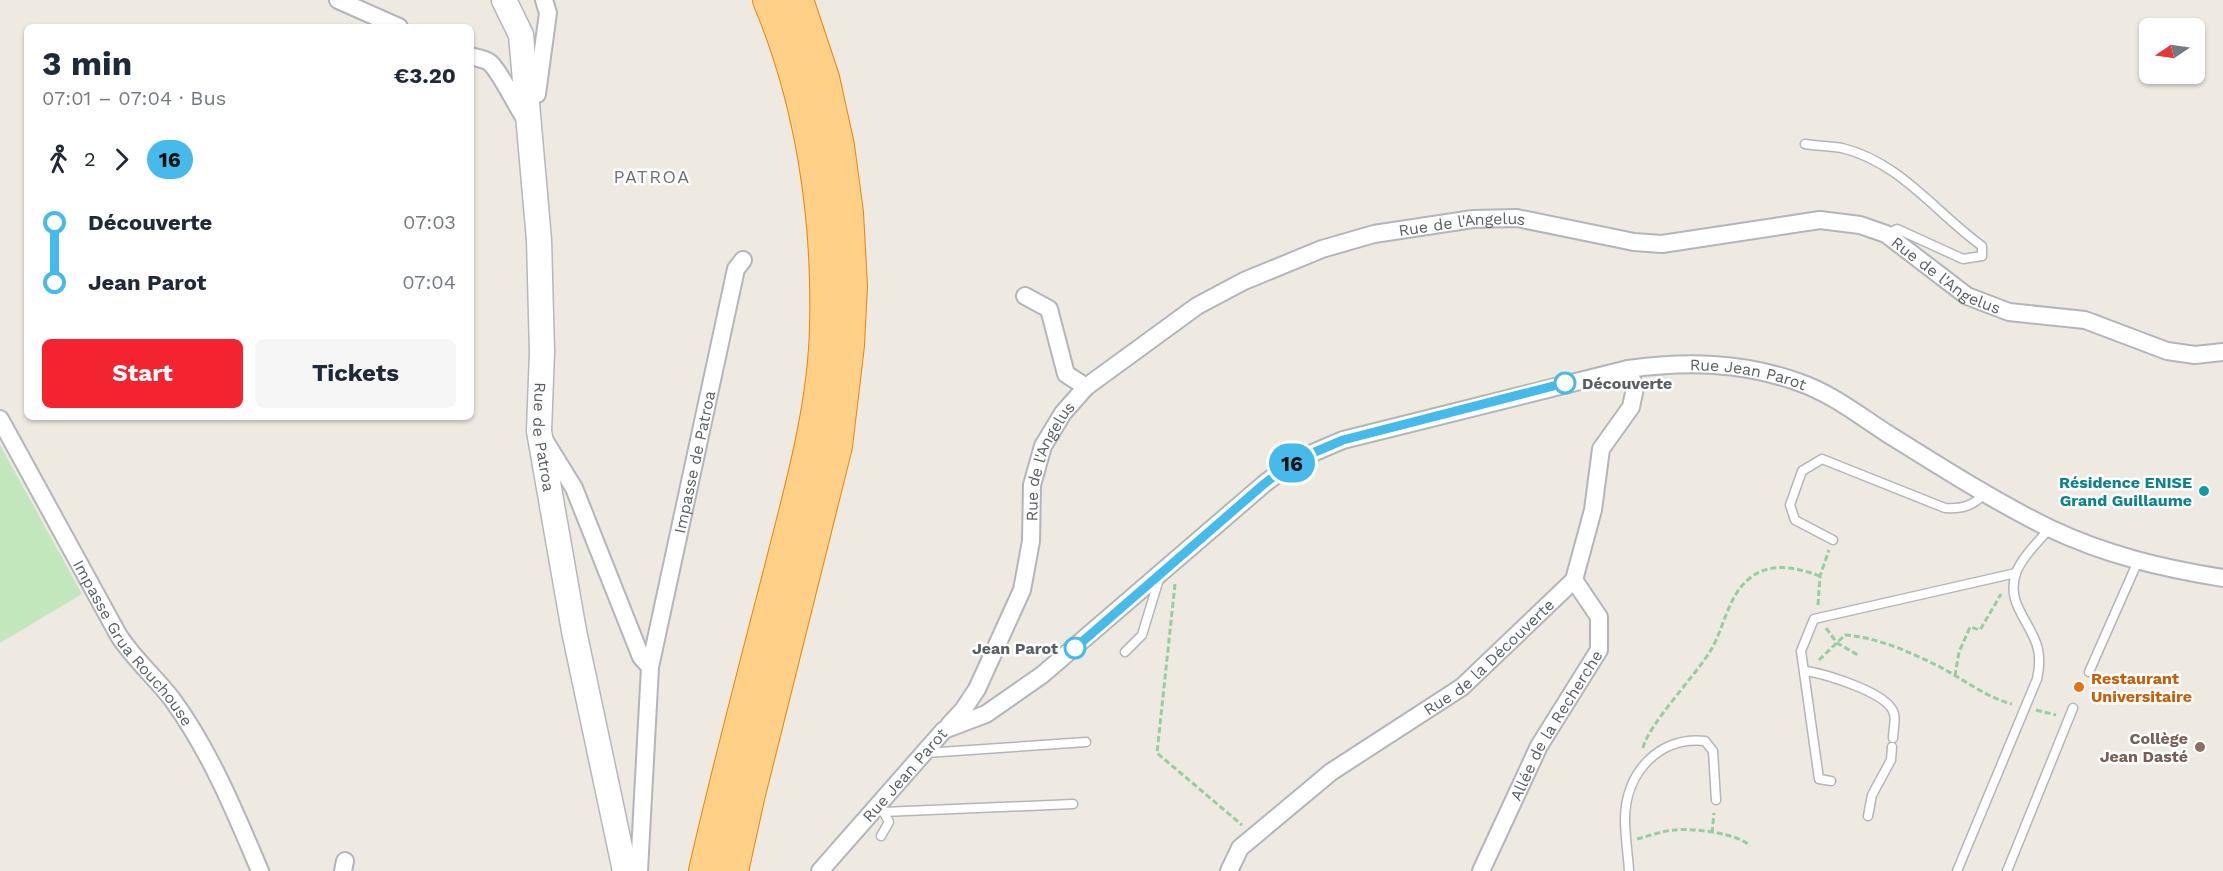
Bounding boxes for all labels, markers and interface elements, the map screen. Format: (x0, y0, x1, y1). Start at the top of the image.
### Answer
north arrow (2139, 18, 2205, 84)
map controls (2139, 18, 2205, 84)
text: 3 min (42, 44, 132, 83)
text: €3.20 (394, 63, 456, 88)
text: 07:01 – 07:04 · Bus (42, 86, 226, 110)
icon: walk (42, 143, 75, 176)
icon: forward (105, 143, 138, 176)
text: 2 (84, 147, 96, 171)
text: 16 (159, 147, 181, 172)
district label: PATROA (613, 166, 691, 187)
street label: Rue de l'Angelus (1397, 209, 1527, 240)
text: Découverte (88, 210, 212, 235)
text: 07:03 (403, 210, 456, 234)
street label: Rue de l'Angelus (1887, 233, 2003, 318)
text: Jean Parot (88, 270, 206, 295)
text: 07:04 (402, 270, 456, 294)
button: Start (42, 339, 243, 408)
button: Tickets (255, 339, 456, 408)
street label: Rue Jean Parot (1690, 355, 1809, 394)
marker: Découverte (1554, 372, 1576, 394)
place label: Découverte (1582, 374, 1672, 393)
street label: Rue de Patroa (529, 382, 558, 493)
street label: Impasse de Patroa (670, 389, 719, 535)
street label: Rue de l'Angelus (1022, 398, 1079, 521)
line badge: 16 (1265, 444, 1319, 482)
text: 16 (1281, 451, 1303, 476)
place label: Résidence ENISE Grand Guillaume (2059, 473, 2192, 510)
marker: Résidence ENISE Grand Guillaume (2197, 484, 2211, 498)
street label: Impasse Grua Rouchouse (69, 556, 197, 730)
street label: Rue de la Découverte (1420, 595, 1558, 719)
marker: Jean Parot (1064, 637, 1086, 659)
place label: Jean Parot (972, 639, 1058, 658)
street label: Allée de la Recherche (1506, 647, 1606, 804)
place label: Restaurant Universitaire (2091, 669, 2192, 706)
marker: Restaurant Universitaire (2072, 680, 2086, 694)
street label: Rue Jean Parot (859, 724, 951, 826)
place label: Collège Jean Dasté (2100, 729, 2188, 766)
marker: Collège Jean Dasté (2193, 740, 2207, 754)

